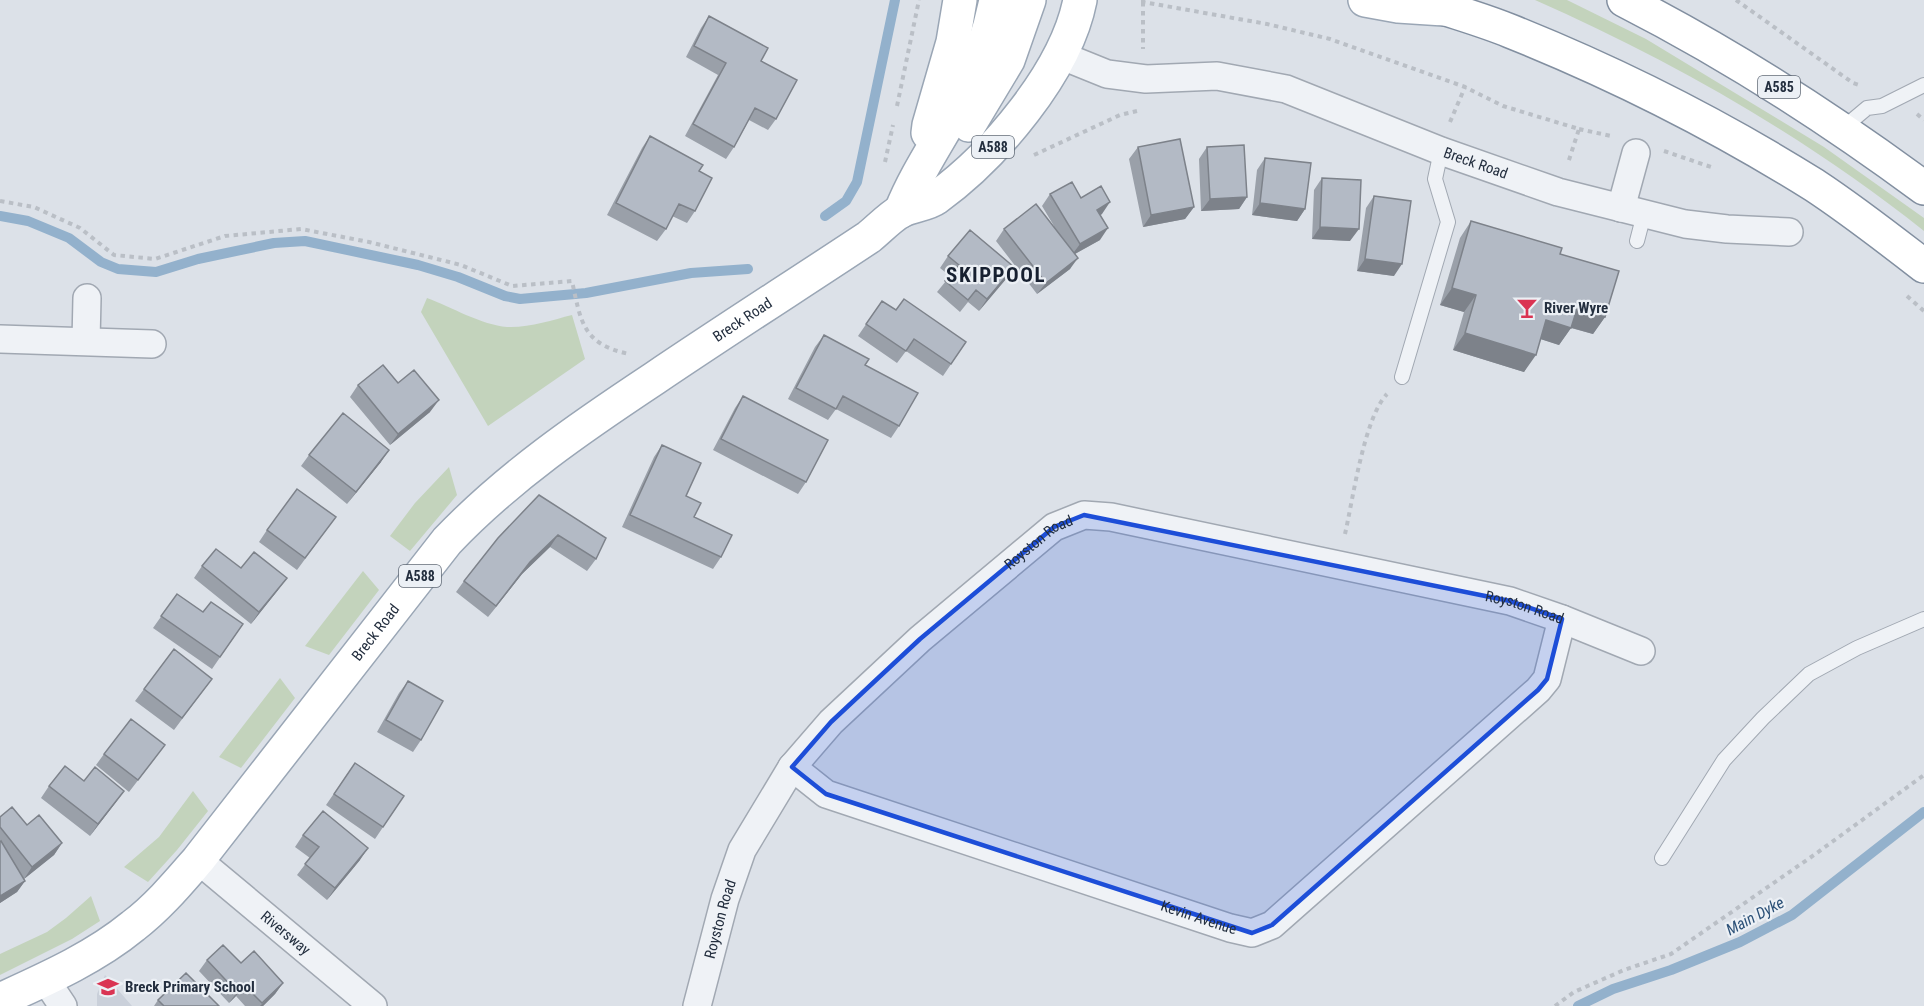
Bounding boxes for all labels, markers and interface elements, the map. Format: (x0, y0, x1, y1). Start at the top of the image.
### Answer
road number: A585 (1758, 76, 1800, 98)
road number: A588 (972, 136, 1014, 158)
street label: Breck Road (1441, 144, 1510, 183)
district label: SKIPPOOL (946, 263, 1046, 287)
street label: Breck Road (710, 294, 775, 346)
bar icon: River Wyre (1515, 296, 1539, 320)
place label: River Wyre (1544, 299, 1608, 317)
street label: Royston Road (1001, 511, 1075, 574)
road number: A588 (399, 565, 441, 587)
street label: Royston Road (1484, 587, 1566, 628)
street label: Breck Road (348, 601, 403, 664)
street label: Royston Road (701, 877, 740, 960)
water label: Main Dyke (1723, 893, 1787, 939)
street label: Kevin Avenue (1158, 897, 1238, 938)
street label: Riversway (257, 907, 314, 959)
school or university icon: Breck Primary School (96, 975, 120, 999)
place label: Breck Primary School (125, 978, 255, 996)

